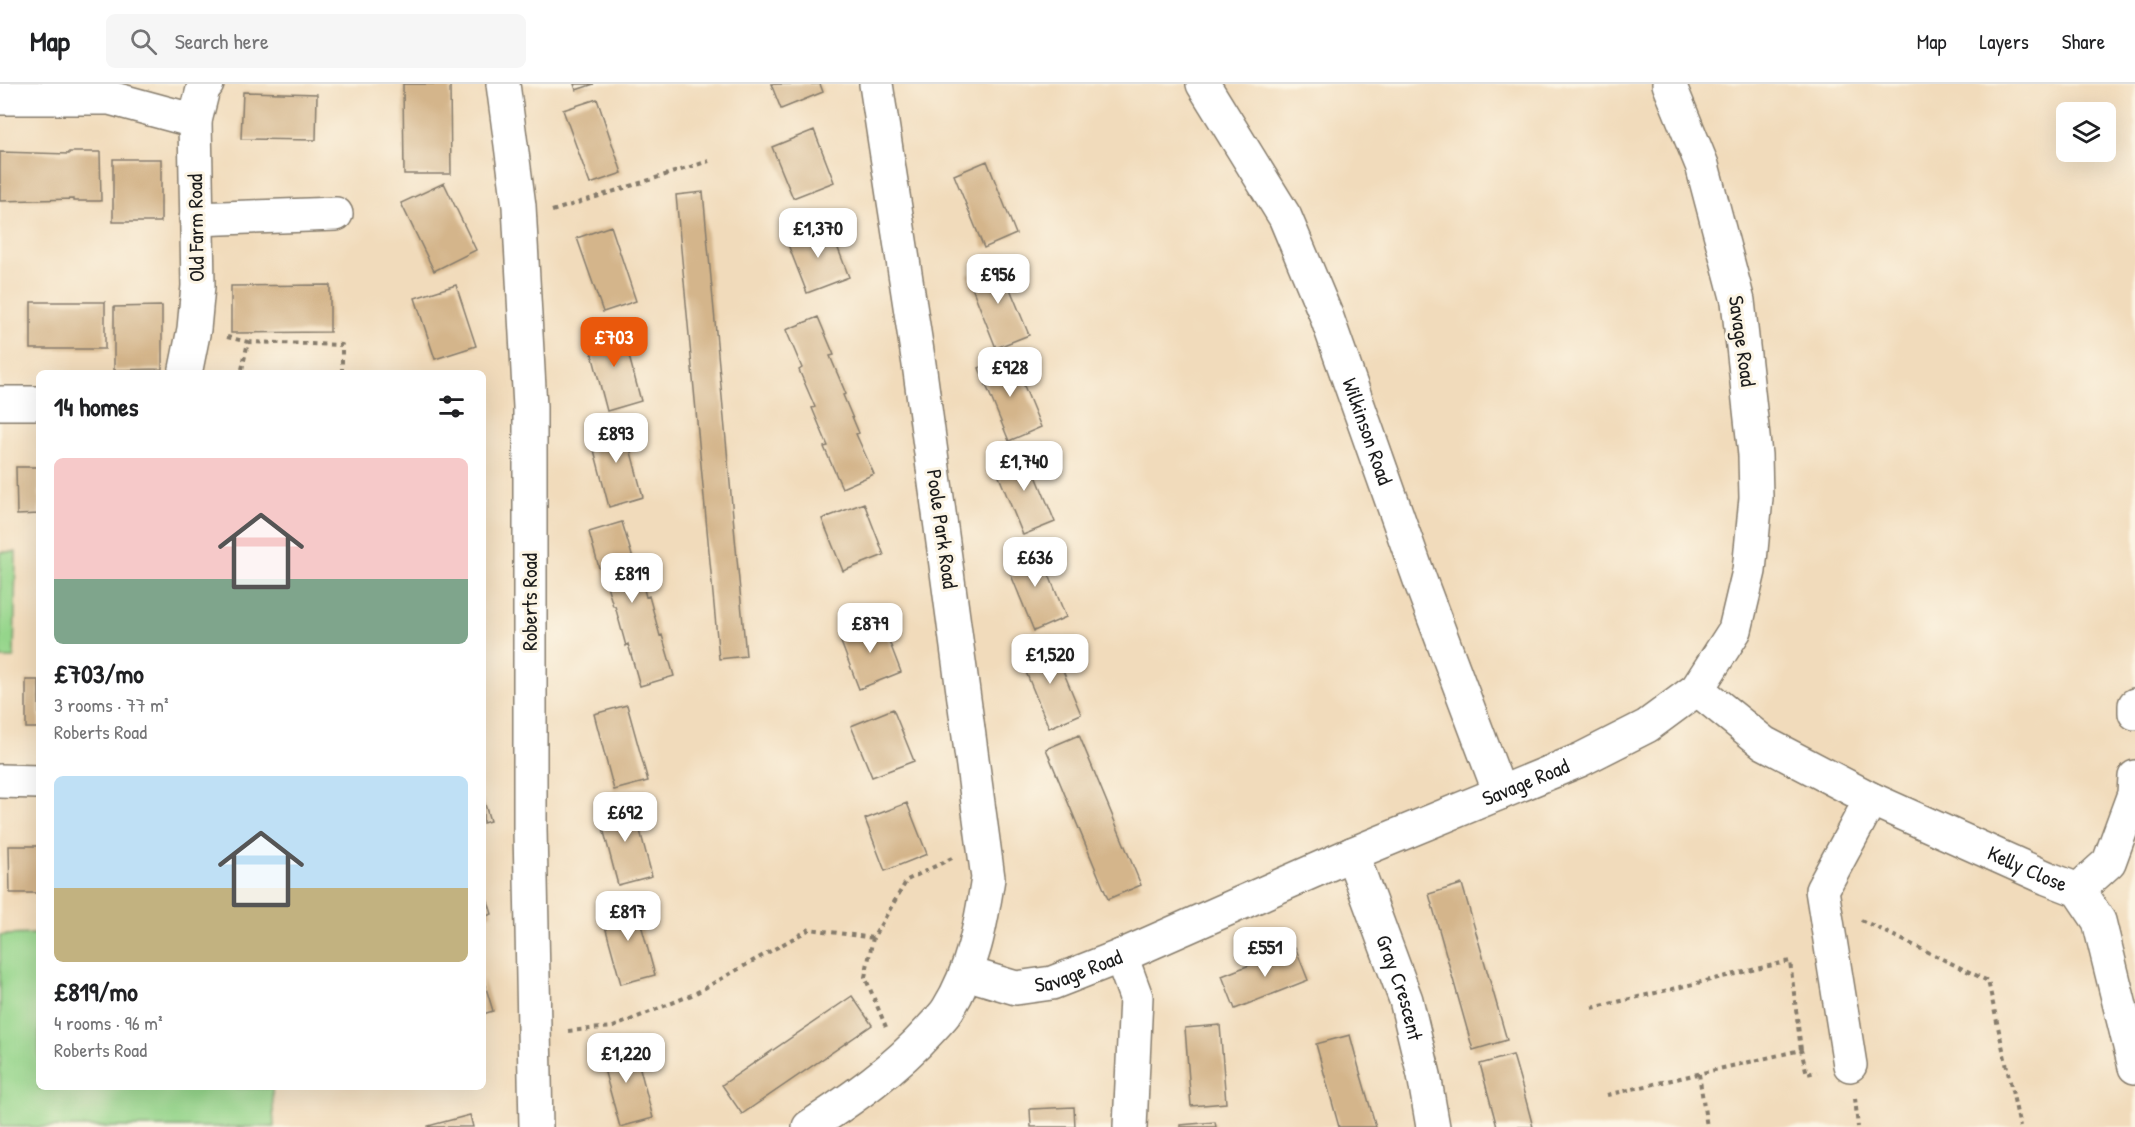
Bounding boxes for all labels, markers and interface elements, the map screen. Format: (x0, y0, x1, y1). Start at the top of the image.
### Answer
search box (106, 14, 526, 68)
text: Map (30, 22, 70, 60)
icon: search (127, 25, 160, 58)
text: Search here (175, 26, 269, 56)
text: Map (1917, 27, 1946, 56)
text: Layers (1979, 27, 2029, 56)
text: Share (2062, 27, 2105, 56)
map controls (2056, 102, 2116, 162)
button: layers (2056, 102, 2116, 162)
street label: Old Farm Road (180, 174, 211, 282)
pin: £1,370 (769, 208, 867, 259)
text: £1,370 (793, 214, 843, 241)
pin: £956 (962, 254, 1034, 305)
text: £956 (981, 260, 1015, 287)
street label: Savage Road (1722, 294, 1763, 388)
pin: £703 (578, 317, 650, 368)
text: £703 (595, 323, 633, 350)
pin: £928 (974, 347, 1046, 398)
text: £928 (992, 353, 1028, 380)
street label: Wilkinson Road (1335, 374, 1400, 489)
text: 14 homes (54, 389, 139, 424)
icon: filters (435, 390, 468, 423)
pin: £893 (580, 413, 652, 464)
text: £893 (598, 419, 634, 446)
pin: £1,740 (975, 441, 1073, 492)
text: £1,740 (1000, 447, 1048, 474)
street label: Poole Park Road (920, 467, 965, 590)
icon: home (207, 497, 315, 605)
pin: £636 (999, 537, 1071, 588)
text: £636 (1017, 543, 1053, 570)
street label: Roberts Road (515, 553, 544, 651)
pin: £819 (596, 553, 668, 604)
text: £819 (615, 559, 649, 586)
pin: £879 (834, 603, 906, 654)
text: £879 (852, 609, 888, 636)
pin: £1,520 (1001, 634, 1099, 685)
text: £1,520 (1025, 640, 1075, 667)
text: £703/mo (54, 656, 144, 691)
text: 3 rooms · 77 m² (54, 691, 168, 718)
text: Roberts Road (54, 718, 147, 745)
street label: Savage Road (1478, 751, 1573, 813)
pin: £692 (589, 792, 661, 843)
text: £692 (607, 798, 643, 825)
icon: home (207, 815, 315, 923)
street label: Kelly Close (1983, 838, 2071, 898)
pin: £817 (592, 891, 664, 942)
text: £817 (610, 897, 646, 924)
pin: £551 (1229, 927, 1301, 978)
street label: Gray Crescent (1369, 931, 1430, 1044)
text: £551 (1247, 933, 1283, 960)
street label: Savage Road (1033, 942, 1126, 999)
text: £819/mo (54, 974, 138, 1009)
text: 4 rooms · 96 m² (54, 1009, 163, 1036)
pin: £1,220 (577, 1033, 675, 1084)
text: Roberts Road (54, 1036, 147, 1063)
text: £1,220 (601, 1039, 651, 1066)

